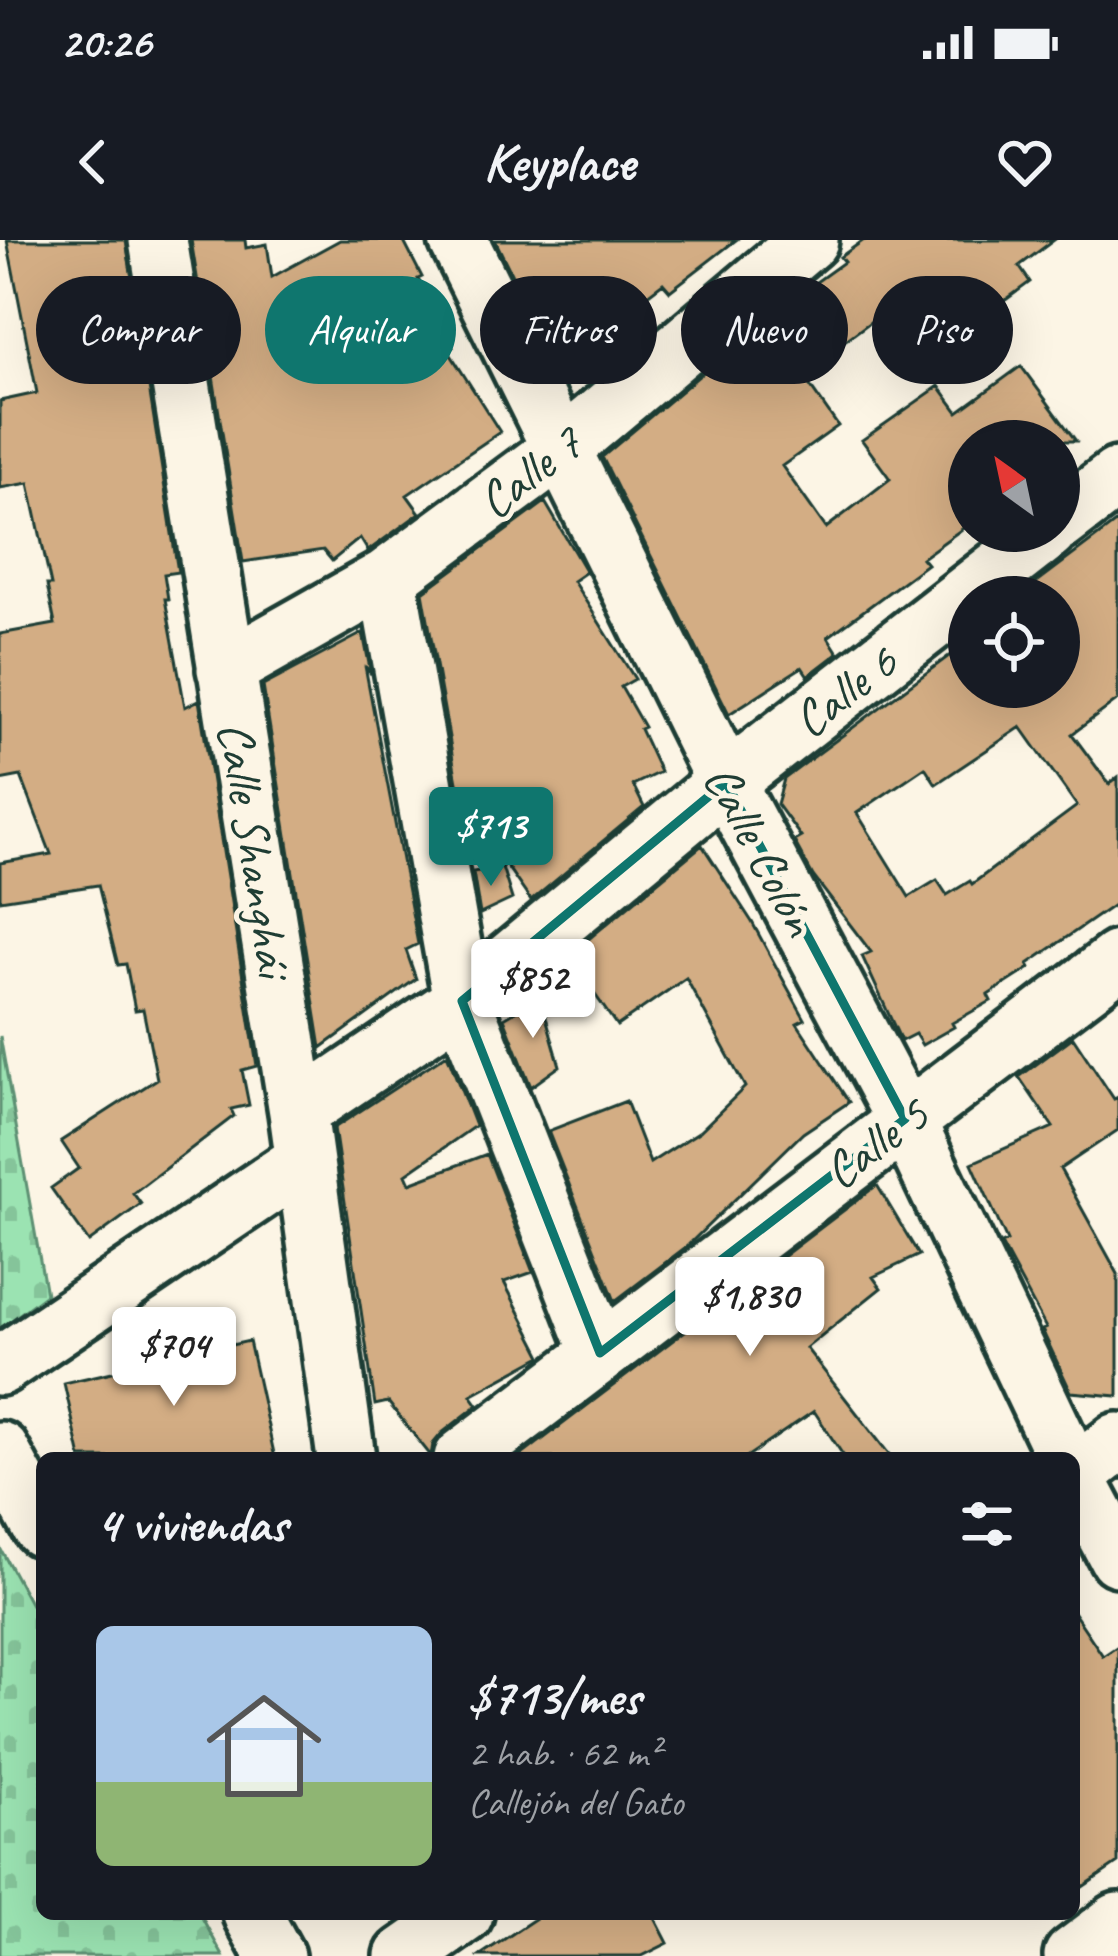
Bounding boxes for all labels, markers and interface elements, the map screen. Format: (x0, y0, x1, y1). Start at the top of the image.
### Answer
text: 20:26 (60, 14, 151, 71)
text: Keyplace (483, 128, 635, 196)
icon: back (60, 129, 126, 195)
icon: heart (992, 129, 1058, 195)
chip: Comprar (36, 276, 241, 384)
chip: Alquilar (265, 276, 456, 384)
chip: Filtros (480, 276, 657, 384)
chip: Nuevo (681, 276, 848, 384)
chip: Piso (872, 276, 1013, 384)
street label: Calle 7 (464, 409, 597, 533)
north arrow (948, 420, 1080, 552)
map controls (948, 420, 1080, 708)
button: locate (948, 576, 1080, 708)
street label: Calle 6 (779, 629, 911, 752)
street label: Calle Shanghái (203, 717, 308, 987)
street label: Calle Colón (690, 753, 834, 948)
pin: $713 (420, 787, 562, 889)
text: $713 (456, 801, 526, 850)
pin: $852 (462, 939, 604, 1041)
text: $852 (498, 953, 568, 1002)
street label: Calle 5 (810, 1081, 943, 1203)
pin: $1,830 (652, 1257, 848, 1359)
text: $1,830 (702, 1271, 798, 1320)
pin: $704 (103, 1307, 245, 1409)
text: $704 (139, 1321, 209, 1370)
icon: filters (954, 1491, 1020, 1557)
text: 4 viviendas (96, 1492, 287, 1556)
text: $713/mes (468, 1665, 640, 1729)
icon: home (192, 1674, 336, 1818)
text: 2 hab. · 62 m² (468, 1729, 660, 1778)
text: Callejón del Gato (468, 1778, 683, 1827)

